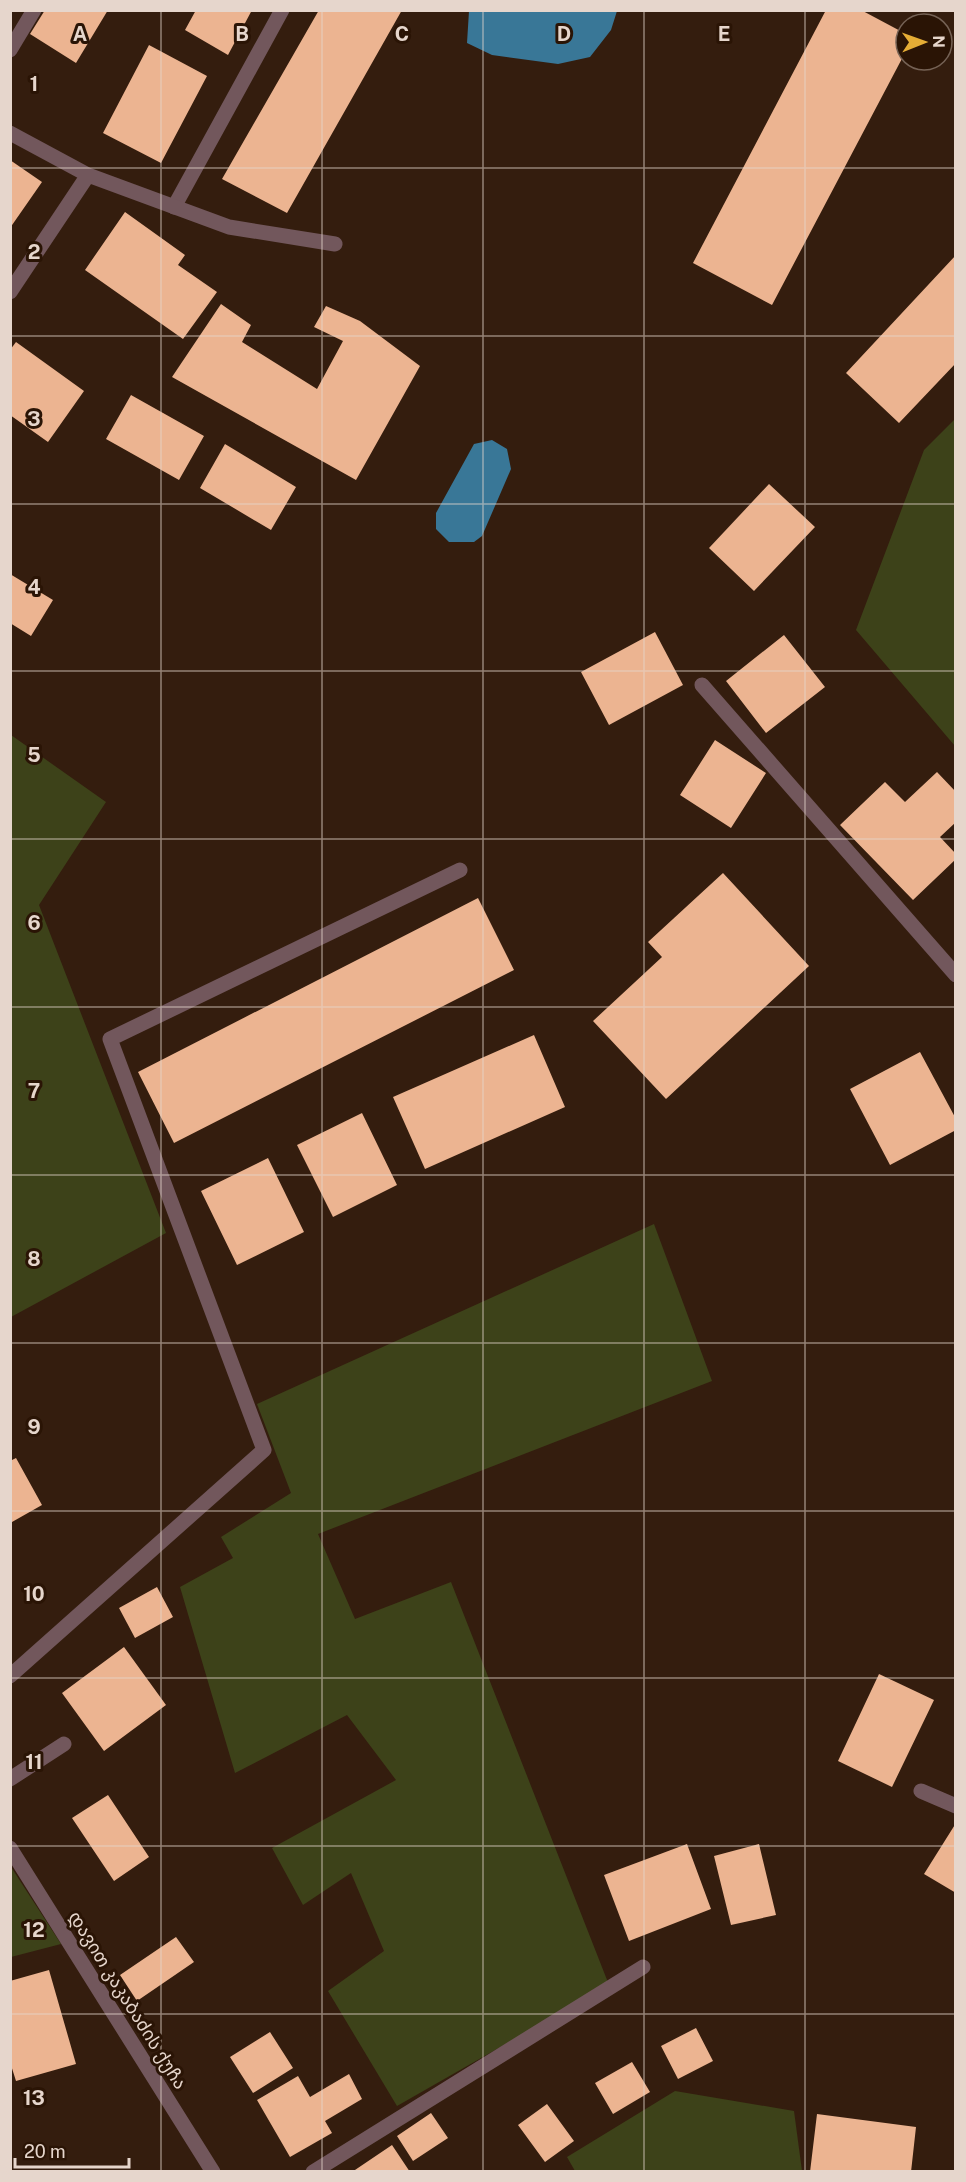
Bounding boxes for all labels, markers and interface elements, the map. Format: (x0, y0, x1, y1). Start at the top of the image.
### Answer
north arrow (894, 12, 954, 72)
text: A (73, 22, 87, 46)
text: B (235, 22, 249, 46)
text: C (395, 22, 409, 46)
text: D (557, 22, 571, 46)
text: E (718, 22, 730, 46)
text: N (929, 35, 948, 48)
text: 1 (30, 72, 38, 96)
text: 2 (28, 240, 40, 264)
text: 3 (27, 407, 41, 431)
text: 4 (27, 575, 41, 599)
text: 5 (27, 743, 41, 767)
text: 6 (27, 911, 41, 935)
text: 7 (28, 1079, 40, 1103)
text: 8 (27, 1247, 41, 1271)
text: 9 (27, 1415, 41, 1439)
text: 10 (23, 1582, 45, 1606)
text: 11 (25, 1750, 43, 1774)
street label: დავით კაკაბაძის ქუჩა (64, 1907, 191, 2093)
text: 12 (23, 1918, 45, 1942)
text: 13 (23, 2086, 45, 2110)
scale bar (15, 2131, 129, 2169)
text: 20 m (24, 2141, 66, 2162)

